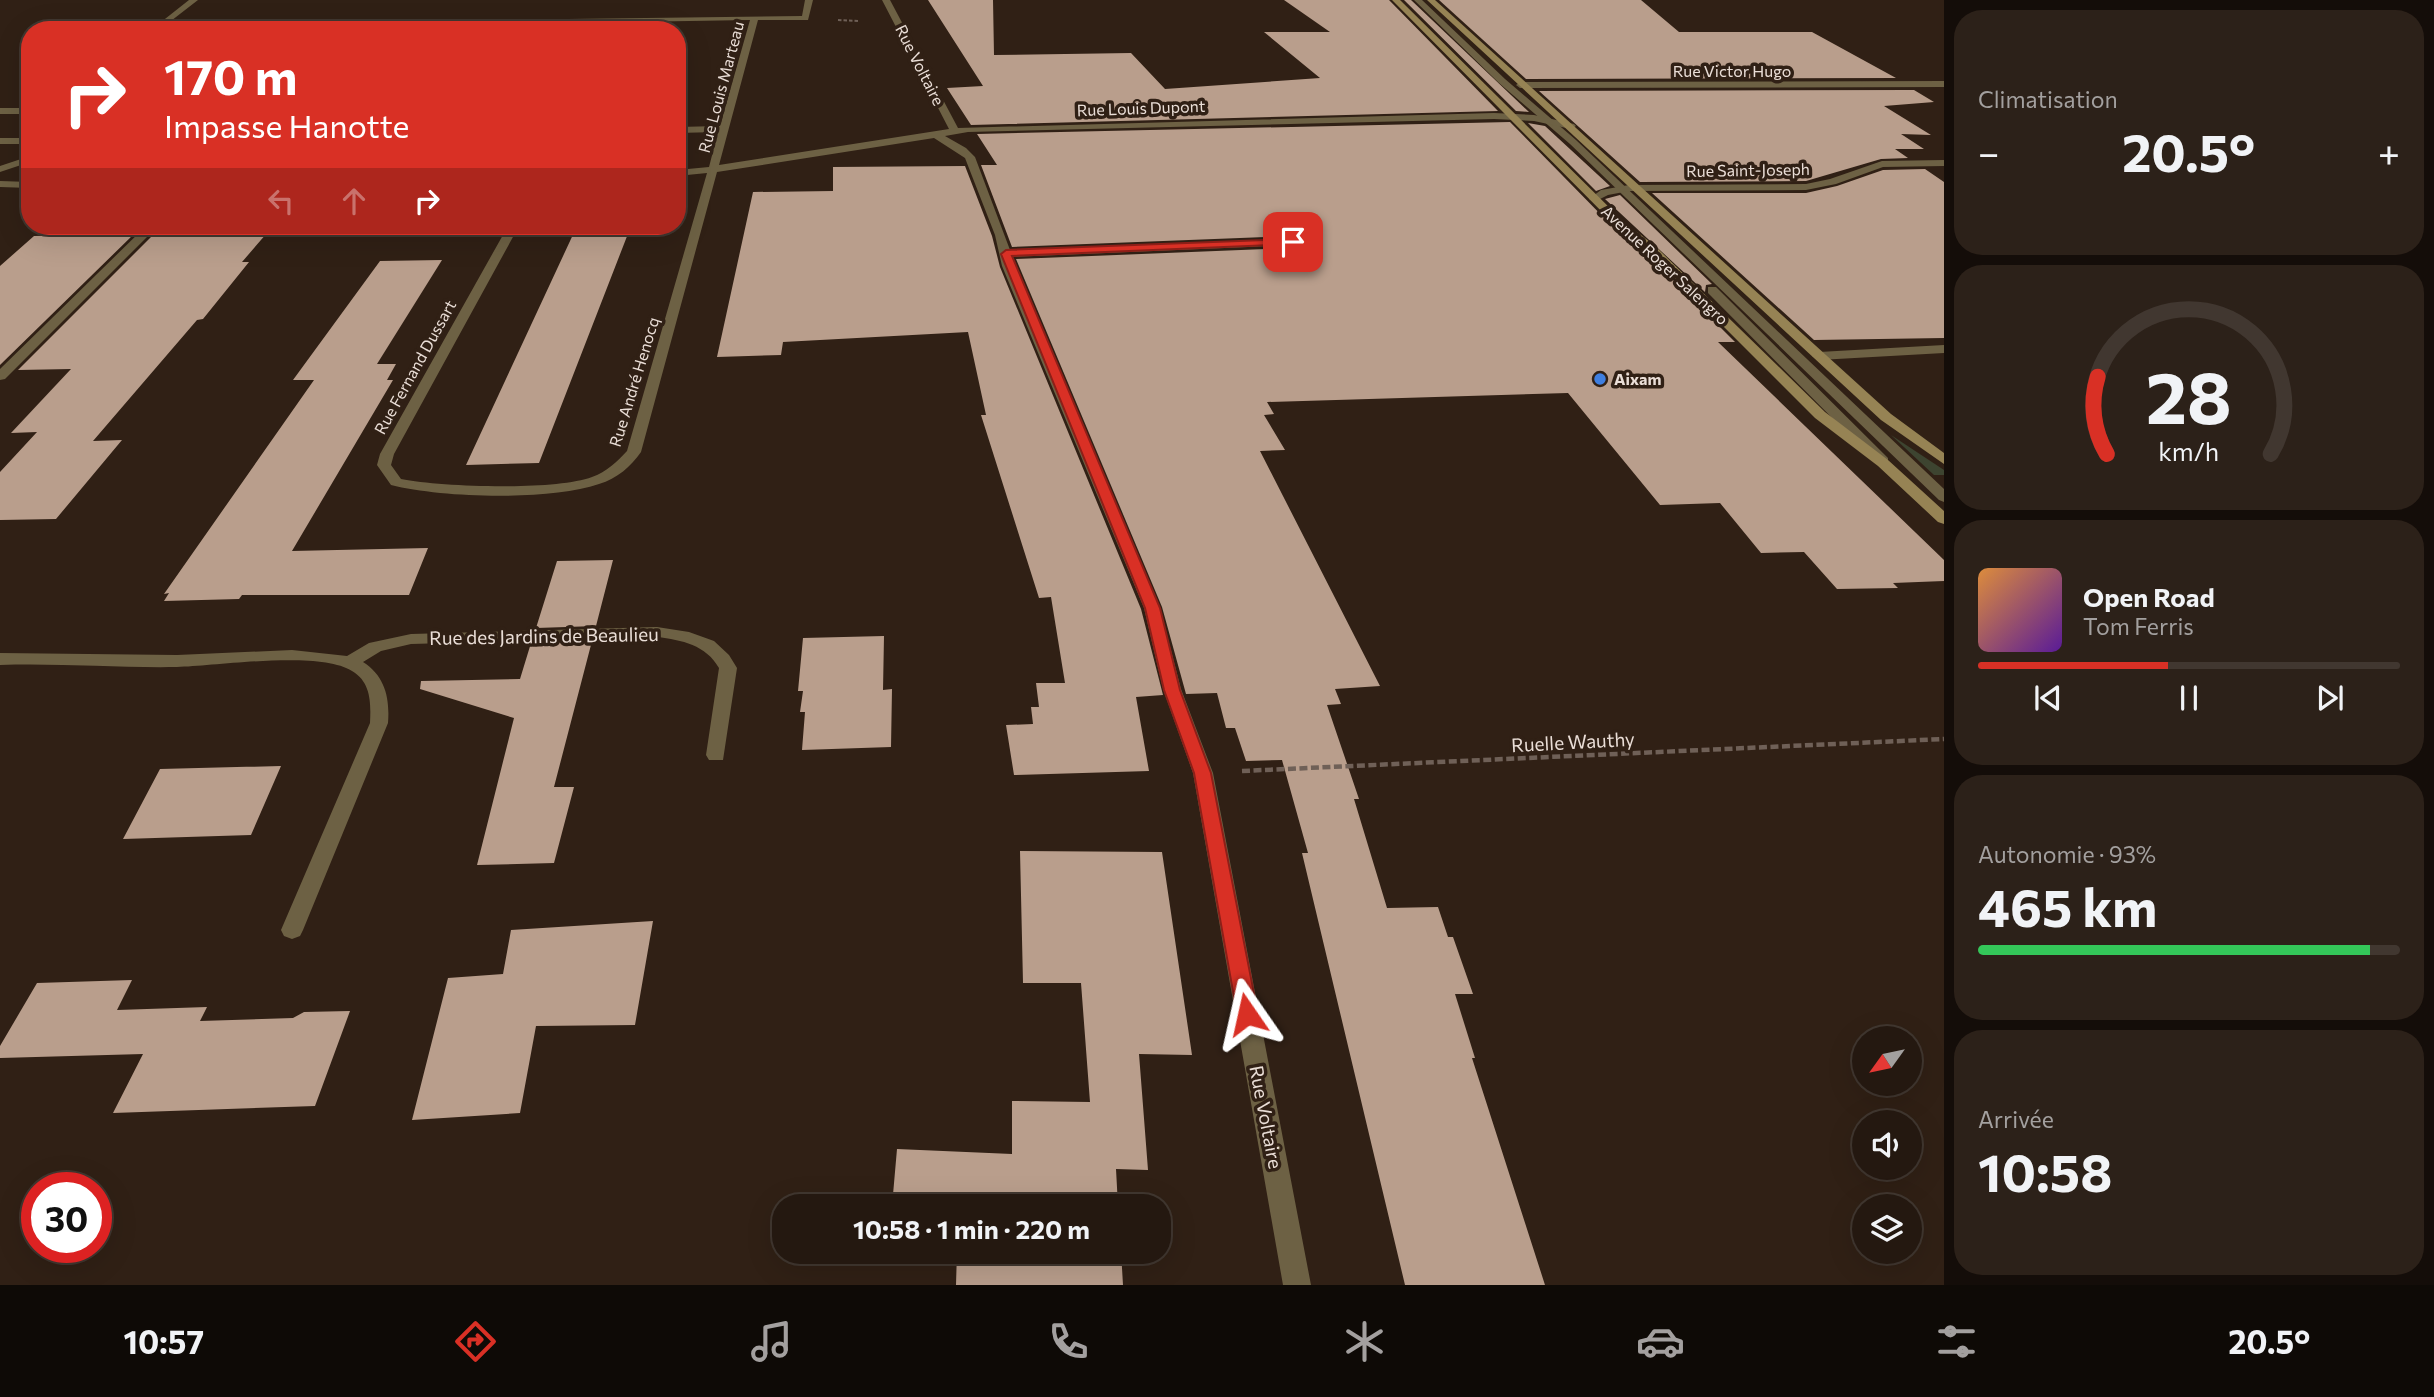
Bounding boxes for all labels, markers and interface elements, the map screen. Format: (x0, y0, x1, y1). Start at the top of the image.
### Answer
street label: Rue Louis Marteau (694, 19, 747, 155)
street label: Rue Voltaire (892, 21, 949, 108)
text: 170 m (164, 45, 297, 105)
icon: right (49, 49, 140, 140)
street label: Rue Victor Hugo (1673, 61, 1791, 80)
text: Climatisation (1978, 85, 2118, 113)
street label: Rue Louis Dupont (1076, 96, 1206, 119)
text: Impasse Hanotte (164, 105, 409, 145)
text: 20.5° (2122, 119, 2255, 183)
text: − (1978, 128, 2000, 175)
text: + (2378, 128, 2400, 175)
street label: Rue Saint-Joseph (1686, 159, 1810, 180)
icon: left (262, 182, 300, 220)
icon: ahead (335, 182, 373, 220)
icon: right (408, 182, 446, 220)
street label: Avenue Roger Salengro (1598, 201, 1733, 328)
pin (1263, 212, 1323, 272)
icon: arrive (1274, 223, 1312, 261)
street label: Rue Fernand Dussart (370, 296, 460, 437)
street label: Rue André Henocq (605, 315, 662, 449)
text: 28 (2146, 350, 2232, 439)
place label: Aixam (1614, 369, 1661, 388)
marker: Aixam (1592, 371, 1608, 387)
text: km/h (2159, 435, 2219, 465)
text: Open Road (2083, 581, 2215, 612)
text: Tom Ferris (2083, 612, 2194, 640)
street label: Rue des Jardins de Beaulieu (429, 622, 659, 649)
icon: previous (2029, 679, 2067, 717)
icon: pause (2170, 679, 2208, 717)
icon: next (2311, 679, 2349, 717)
street label: Ruelle Wauthy (1511, 727, 1636, 756)
text: Autonomie · 93% (1978, 840, 2156, 868)
text: 465 km (1978, 874, 2157, 938)
position arrow (1210, 977, 1284, 1051)
north arrow (1852, 1026, 1922, 1096)
map controls (1852, 1026, 1922, 1264)
street label: Rue Voltaire (1245, 1063, 1288, 1170)
text: Arrivée (1978, 1105, 2054, 1133)
button: sound (1852, 1110, 1922, 1180)
text: 10:58 (1978, 1139, 2112, 1203)
speed limit sign: 30 (21, 1172, 112, 1263)
button: layers (1852, 1194, 1922, 1264)
text: 10:58 · 1 min · 220 m (853, 1213, 1090, 1244)
icon: directions (451, 1317, 500, 1366)
icon: music (747, 1317, 796, 1366)
icon: phone (1044, 1317, 1093, 1366)
icon: climate (1340, 1317, 1389, 1366)
icon: car (1636, 1317, 1685, 1366)
icon: filters (1932, 1317, 1981, 1366)
text: 10:57 (124, 1321, 204, 1361)
text: 20.5° (2228, 1321, 2310, 1361)

